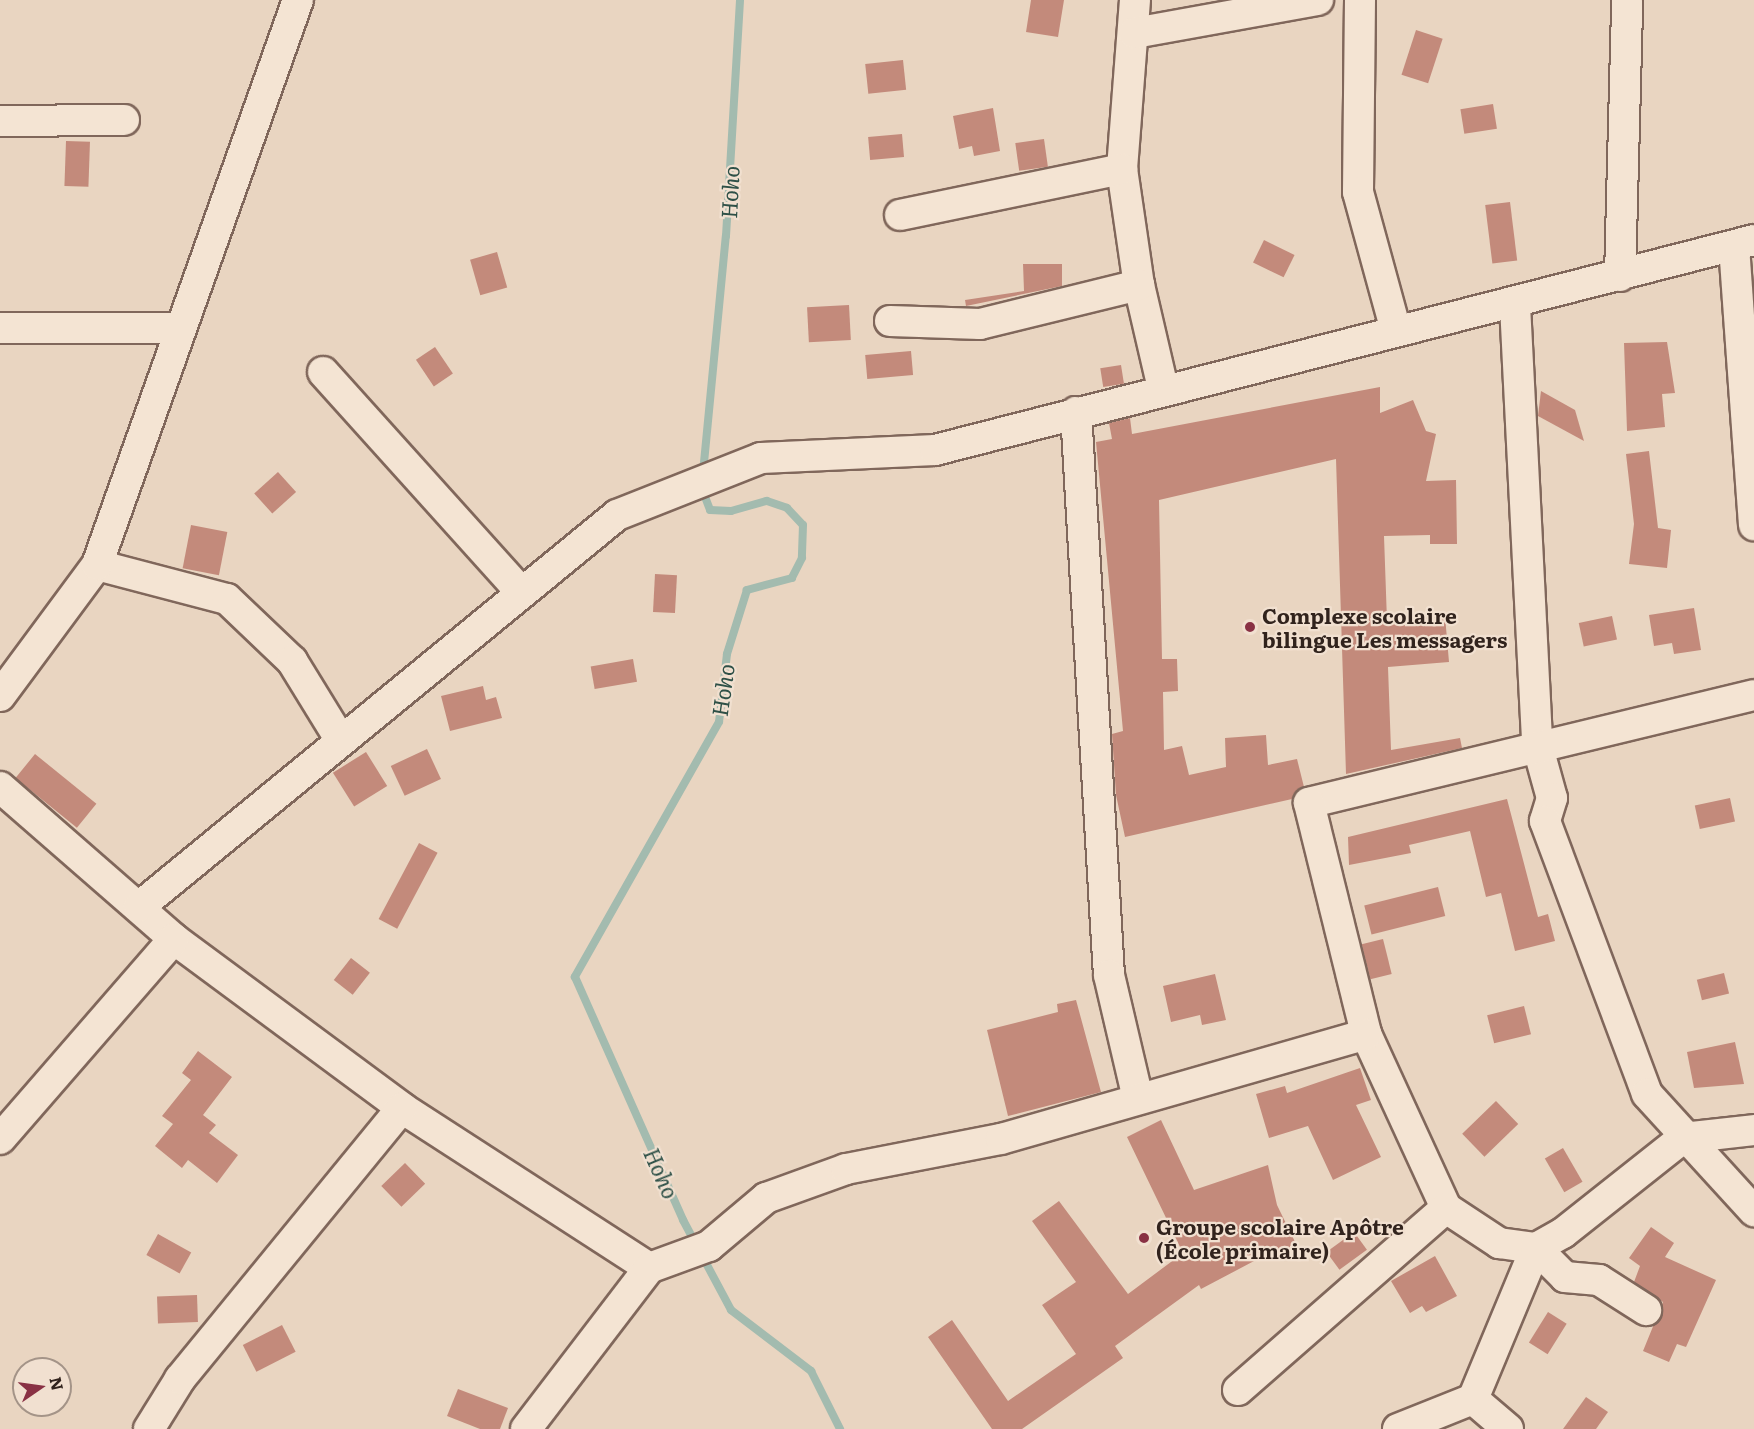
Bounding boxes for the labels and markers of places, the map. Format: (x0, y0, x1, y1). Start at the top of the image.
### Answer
place label: Complexe scolaire bilingue Les messagers (1262, 602, 1507, 652)
marker: Complexe scolaire bilingue Les messagers (1243, 620, 1257, 634)
place label: Groupe scolaire Apôtre (École primaire) (1156, 1213, 1404, 1263)
marker: Groupe scolaire Apôtre (École primaire) (1137, 1231, 1151, 1245)

